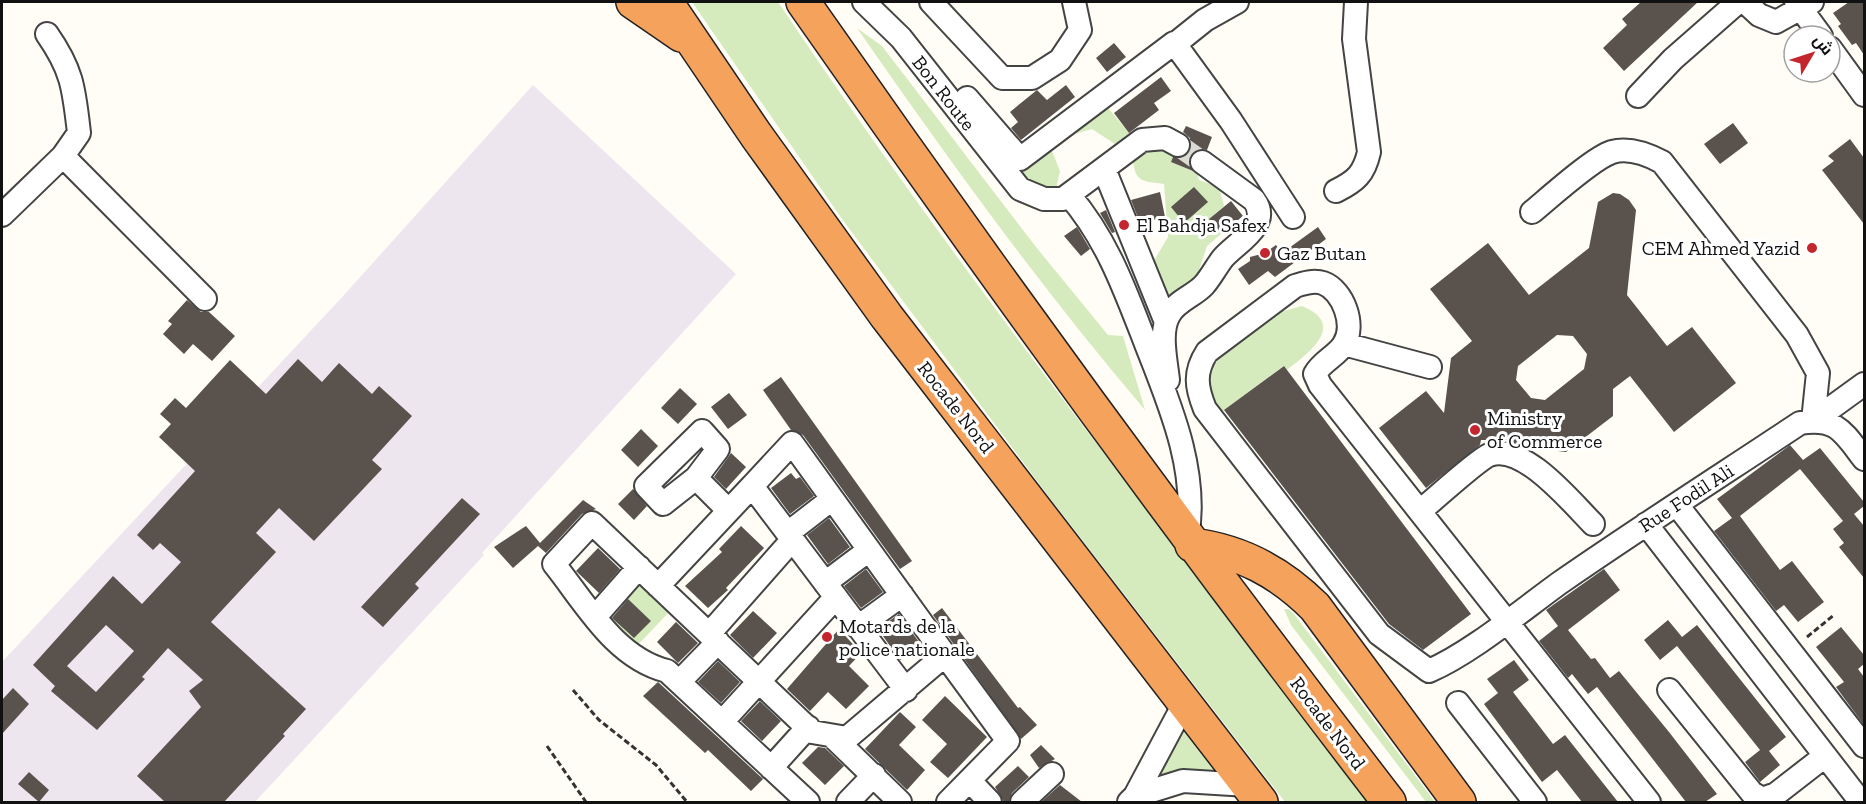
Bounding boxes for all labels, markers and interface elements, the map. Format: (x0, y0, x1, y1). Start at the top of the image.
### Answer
north arrow (1782, 24, 1842, 84)
text: ش (1809, 31, 1837, 59)
street label: Bon Route (907, 51, 981, 135)
place label: El Bahdja Safex (1136, 213, 1267, 237)
marker: El Bahdja Safex (1117, 218, 1131, 232)
place label: CEM Ahmed Yazid (1642, 236, 1800, 260)
place label: Gaz Butan (1277, 241, 1367, 265)
marker: CEM Ahmed Yazid (1805, 241, 1819, 255)
marker: Gaz Butan (1258, 246, 1272, 260)
street label: Rocade Nord (913, 356, 999, 458)
place label: Ministry of Commerce (1487, 406, 1602, 453)
marker: Ministry of Commerce (1468, 423, 1482, 437)
street label: Rue Fodil Ali (1634, 458, 1738, 538)
place label: Motards de la police nationale (839, 614, 975, 661)
marker: Motards de la police nationale (820, 630, 834, 644)
street label: Rocade Nord (1285, 672, 1371, 774)

